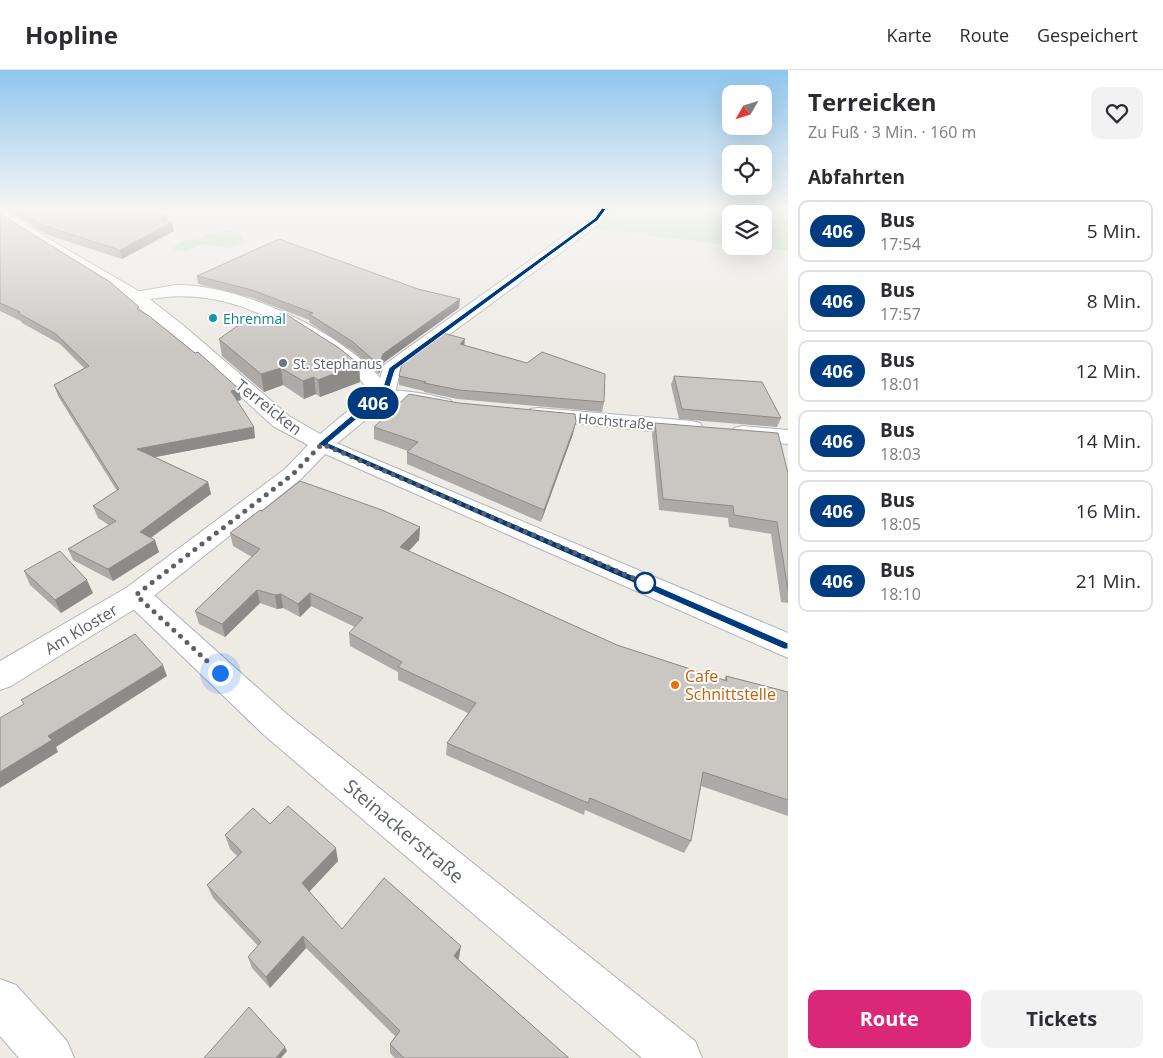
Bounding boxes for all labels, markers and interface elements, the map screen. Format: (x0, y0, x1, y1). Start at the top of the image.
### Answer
text: Hopline (25, 18, 118, 51)
text: Karte (887, 23, 932, 47)
text: Route (960, 23, 1009, 47)
text: Gespeichert (1037, 23, 1138, 47)
north arrow (722, 85, 772, 135)
map controls (722, 85, 772, 255)
text: Terreicken (808, 85, 937, 118)
button: heart (1091, 87, 1143, 139)
text: Zu Fuß · 3 Min. · 160 m (808, 121, 976, 143)
button: locate (722, 145, 772, 195)
text: Abfahrten (808, 164, 905, 190)
button: layers (722, 205, 772, 255)
text: Bus (880, 207, 915, 233)
text: 5 Min. (1087, 218, 1141, 244)
text: 406 (822, 219, 853, 243)
text: 17:54 (880, 233, 921, 255)
text: Bus (880, 277, 915, 303)
text: 8 Min. (1087, 288, 1141, 314)
text: 406 (822, 289, 853, 313)
text: 17:57 (880, 303, 921, 325)
place label: Ehrenmal (223, 309, 286, 328)
marker: Ehrenmal (207, 312, 219, 324)
text: Bus (880, 347, 915, 373)
place label: St. Stephanus (293, 354, 383, 373)
marker: St. Stephanus (277, 357, 289, 369)
text: 12 Min. (1076, 358, 1141, 384)
text: 406 (822, 359, 853, 383)
text: 18:01 (880, 373, 921, 395)
street label: Terreicken (231, 374, 307, 440)
line badge: 406 (344, 387, 402, 419)
text: 406 (358, 391, 388, 415)
street label: Hochstraße (577, 408, 655, 434)
text: Bus (880, 417, 915, 443)
text: 14 Min. (1076, 428, 1141, 454)
text: 406 (822, 429, 853, 453)
text: 18:03 (880, 443, 921, 465)
text: Bus (880, 487, 915, 513)
text: 16 Min. (1076, 498, 1141, 524)
text: 406 (822, 499, 853, 523)
text: 18:05 (880, 513, 921, 535)
text: Bus (880, 557, 915, 583)
text: 21 Min. (1076, 568, 1141, 594)
text: 406 (822, 569, 853, 593)
unlabelled marker (634, 572, 656, 594)
text: 18:10 (880, 583, 921, 605)
street label: Am Kloster (40, 598, 122, 659)
your location (208, 661, 233, 686)
place label: Cafe Schnittstelle (685, 665, 776, 705)
marker: Cafe Schnittstelle (669, 679, 681, 691)
street label: Steinackerstraße (339, 773, 469, 889)
button: Route (808, 990, 971, 1048)
button: Tickets (981, 990, 1143, 1048)

